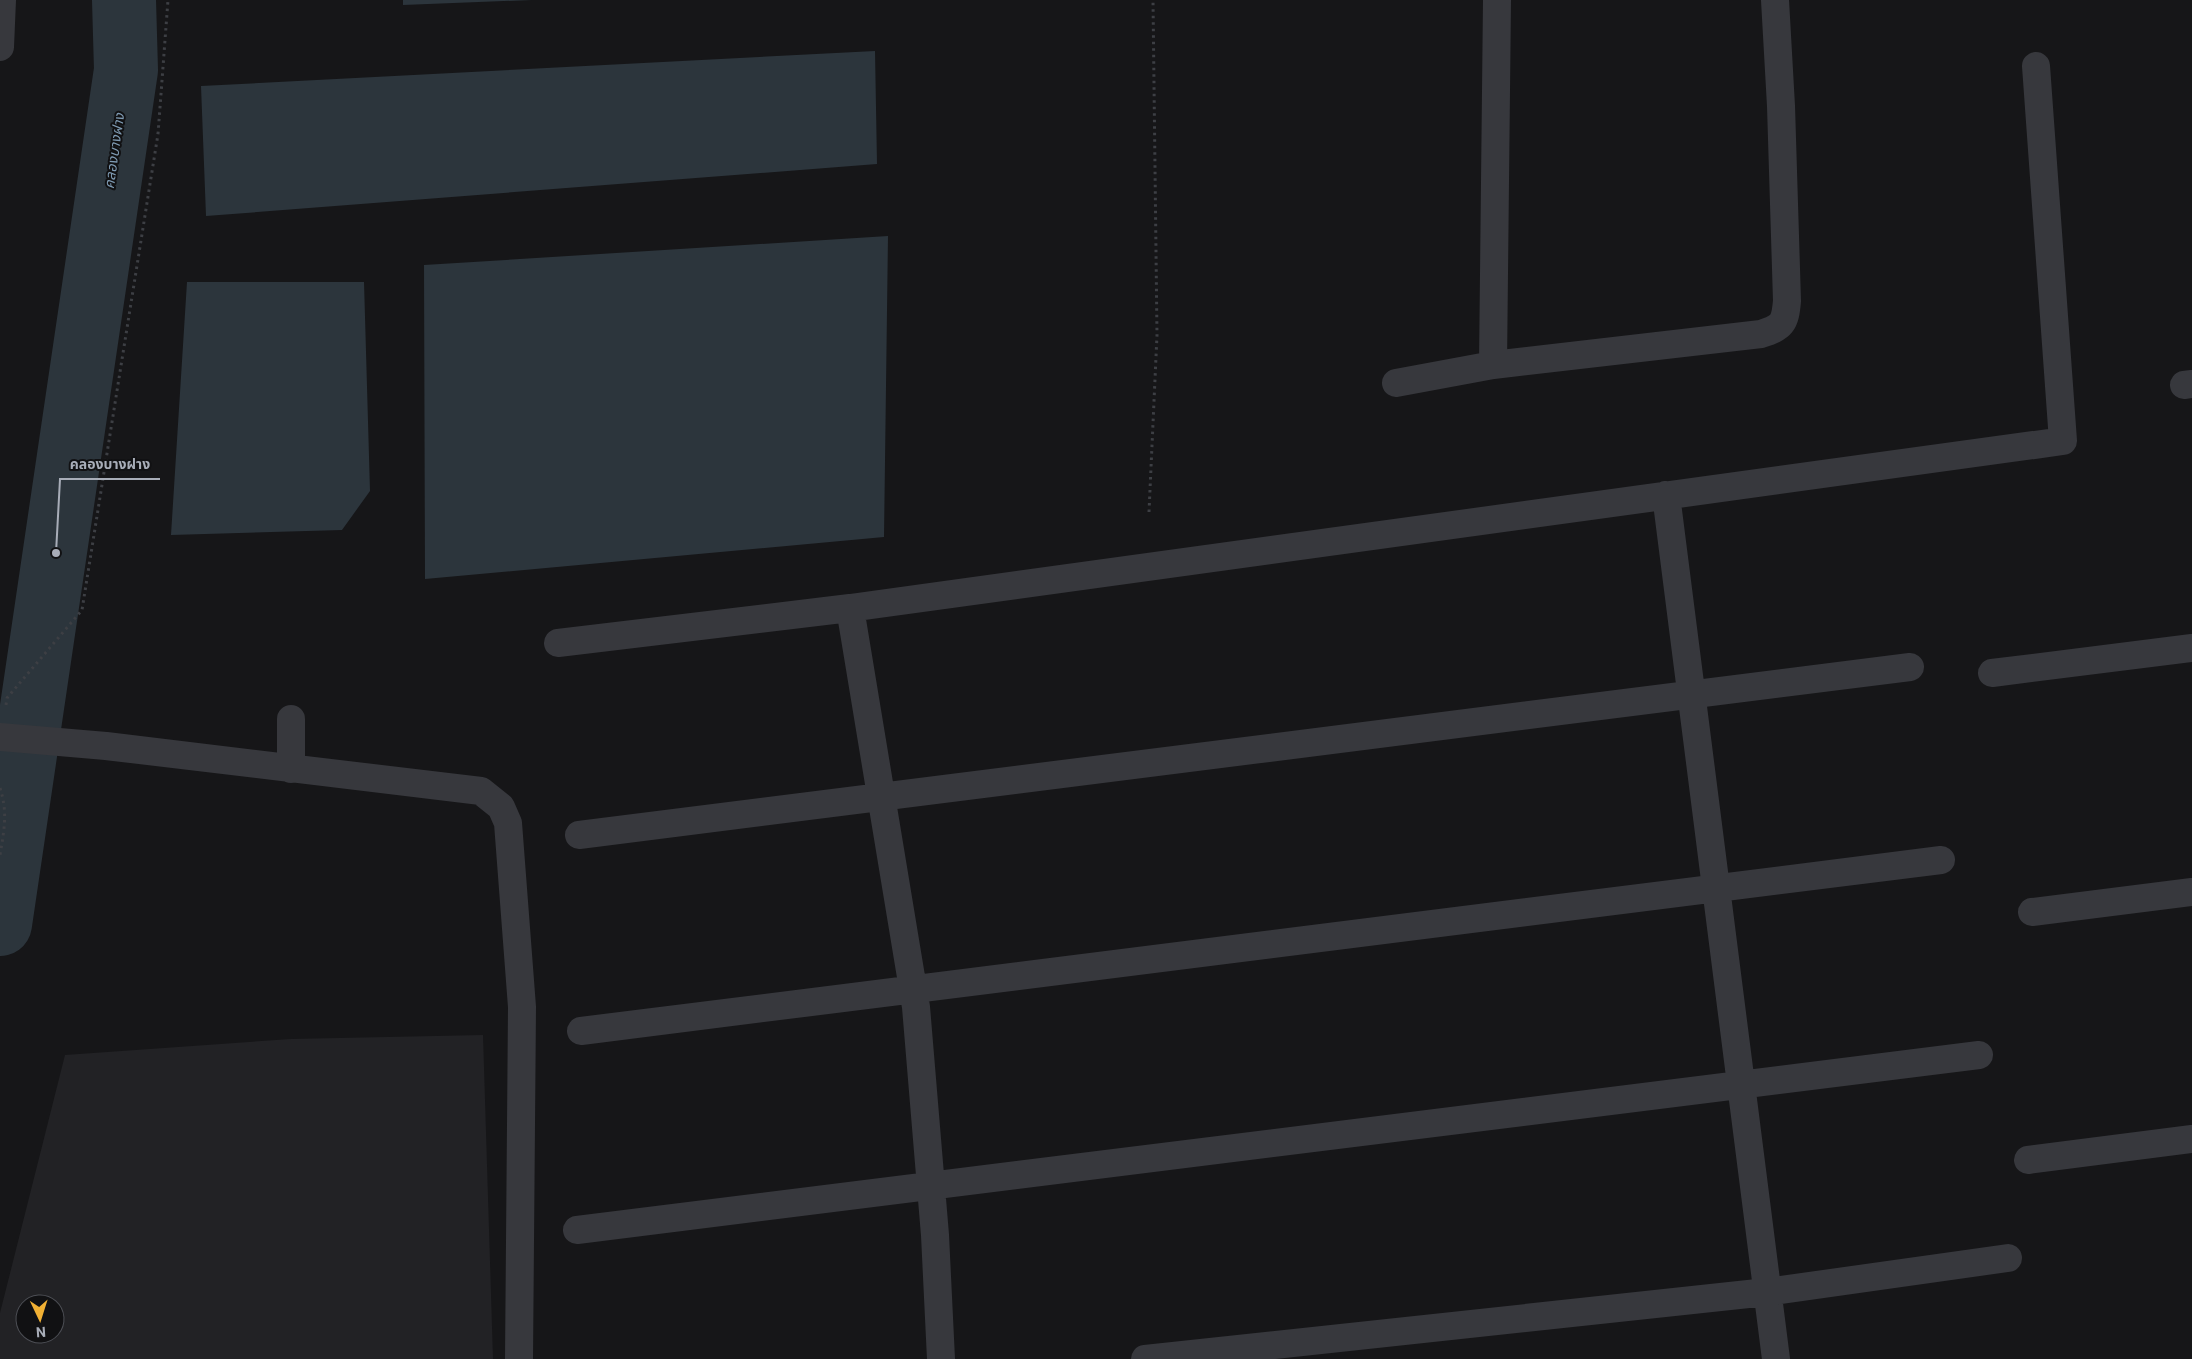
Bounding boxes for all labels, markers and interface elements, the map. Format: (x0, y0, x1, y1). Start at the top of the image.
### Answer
water label: คลองบางฝาง (101, 111, 127, 190)
callout: คลองบางฝาง (60, 450, 160, 479)
text: คลองบางฝาง (70, 456, 150, 472)
north arrow (15, 1294, 65, 1344)
text: N (35, 1324, 46, 1340)

